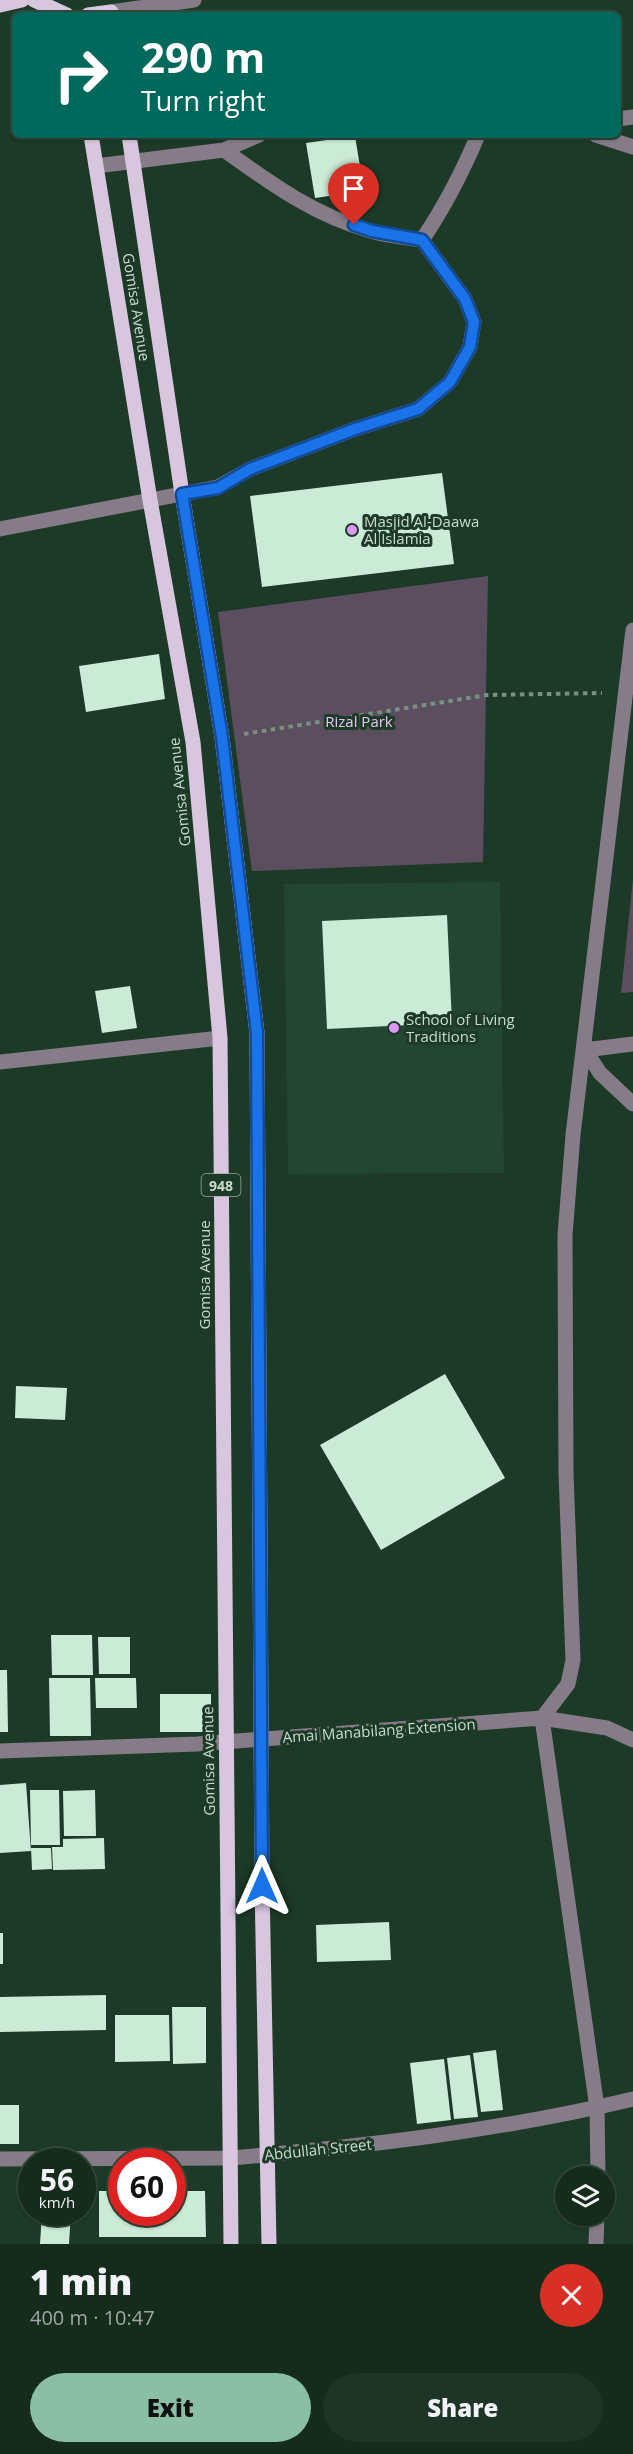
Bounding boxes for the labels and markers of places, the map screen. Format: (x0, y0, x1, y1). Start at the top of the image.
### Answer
pin (328, 163, 379, 225)
place label: Masjid Al-Daawa Al Islamia (364, 511, 479, 548)
marker: Masjid Al-Daawa Al Islamia (345, 523, 359, 537)
place label: School of Living Traditions (406, 1009, 515, 1046)
marker: School of Living Traditions (387, 1021, 401, 1035)

